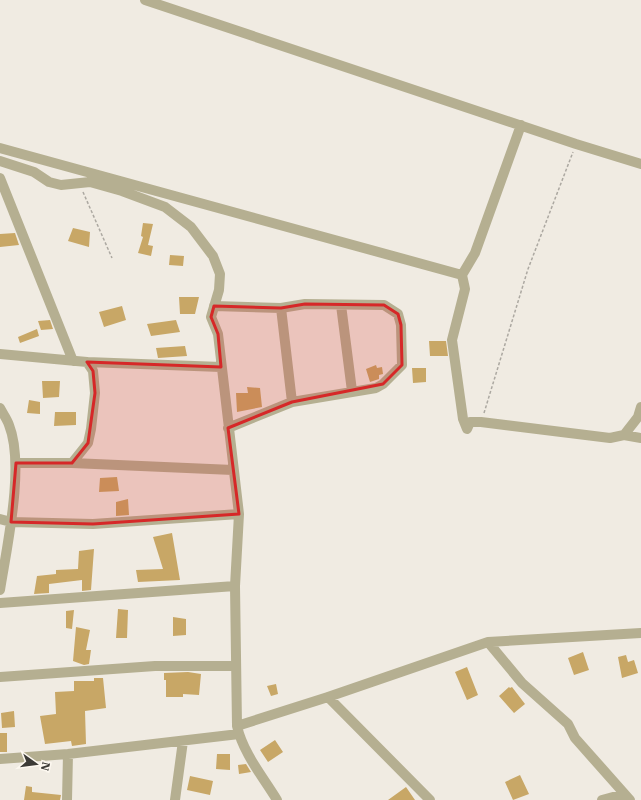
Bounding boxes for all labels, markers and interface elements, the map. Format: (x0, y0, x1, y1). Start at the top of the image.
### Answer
north arrow (16, 744, 56, 784)
text: N (38, 761, 54, 773)

